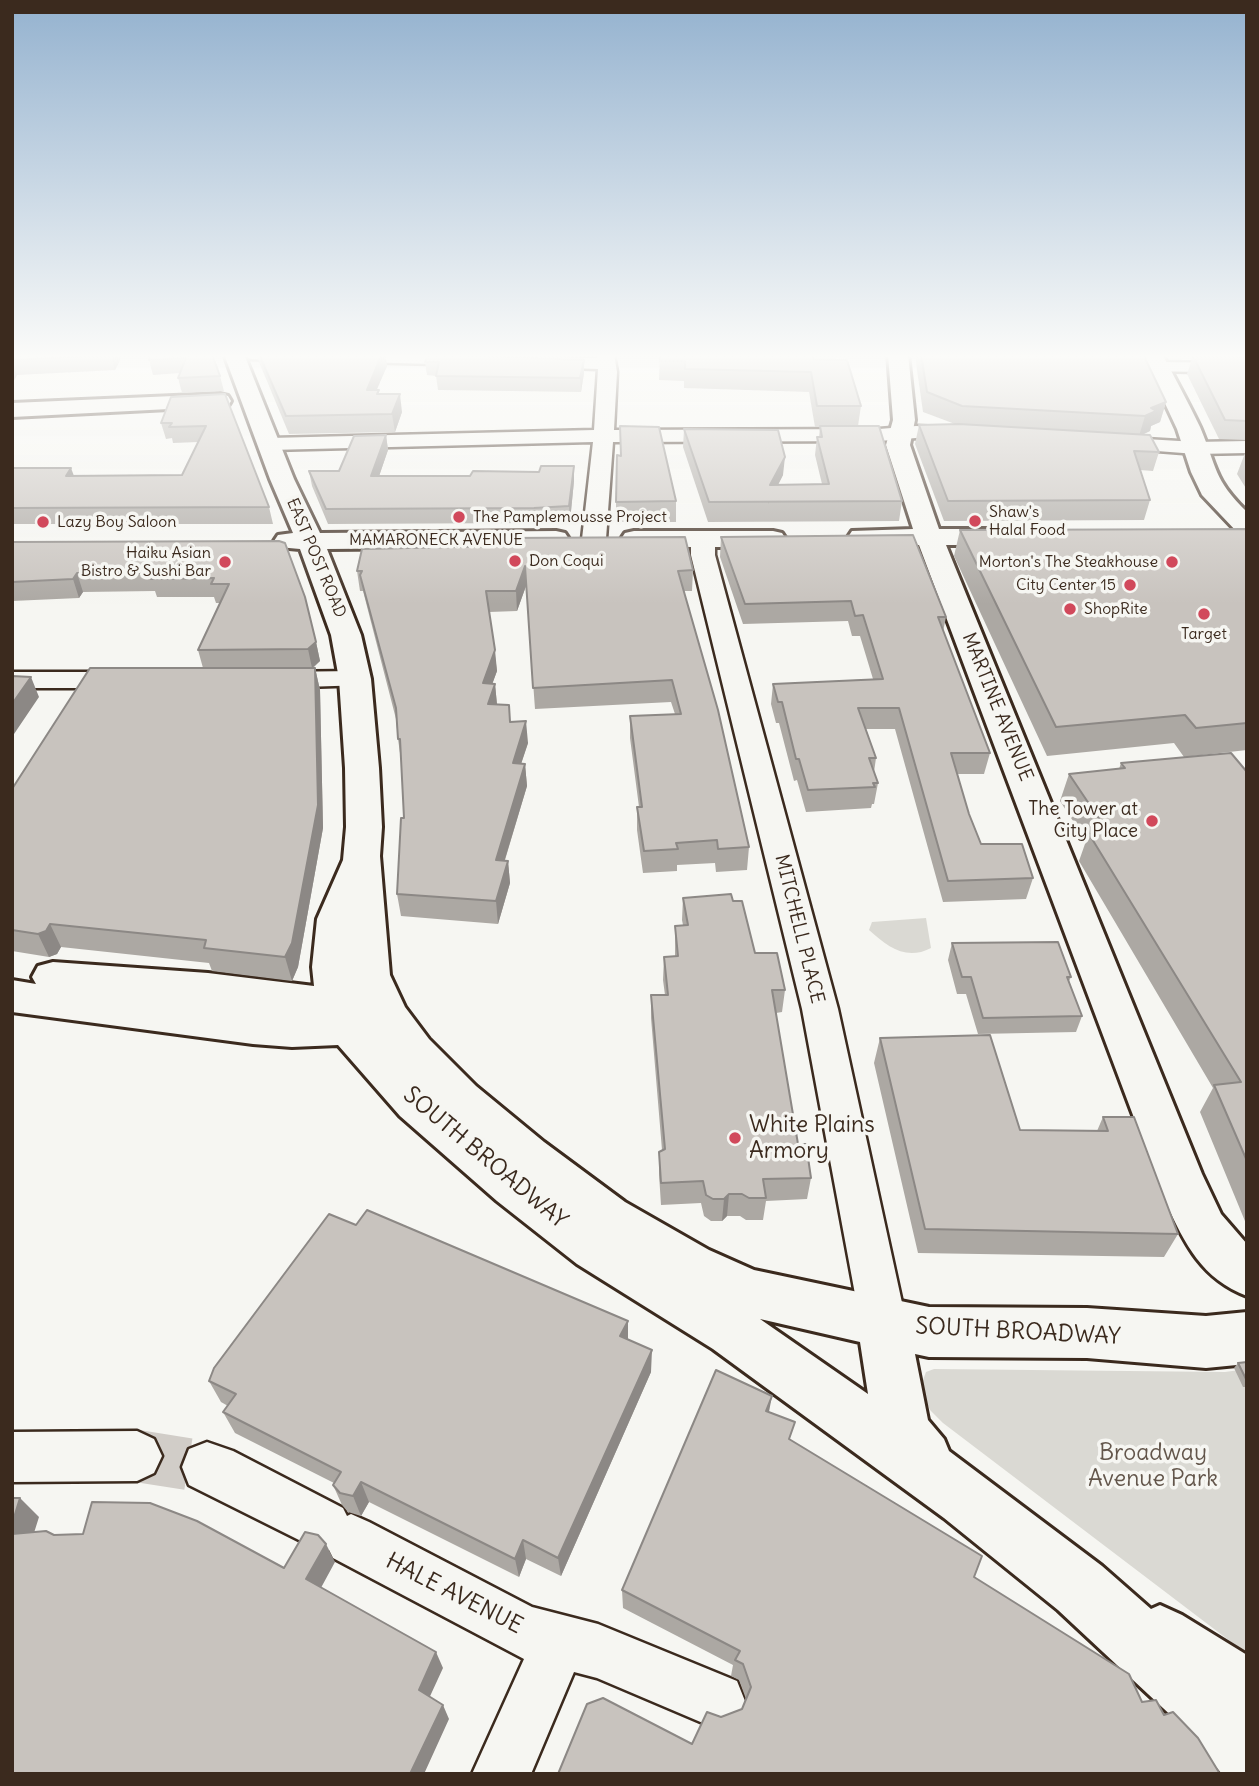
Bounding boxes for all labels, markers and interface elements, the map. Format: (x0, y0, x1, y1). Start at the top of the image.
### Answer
street label: EAST POST ROAD (282, 495, 350, 621)
place label: Shaw's Halal Food (989, 502, 1065, 540)
place label: The Pamplemousse Project (473, 507, 667, 527)
marker: The Pamplemousse Project (451, 509, 467, 525)
place label: Lazy Boy Saloon (57, 512, 177, 532)
marker: Shaw's Halal Food (967, 513, 983, 529)
marker: Lazy Boy Saloon (35, 514, 51, 530)
street label: MAMARONECK AVENUE (349, 530, 523, 550)
place label: Haiku Asian Bistro & Sushi Bar (81, 543, 211, 581)
place label: Don Coqui (529, 551, 604, 571)
place label: Morton's The Steakhouse (979, 552, 1158, 572)
marker: Don Coqui (507, 553, 523, 569)
marker: Haiku Asian Bistro & Sushi Bar (217, 554, 233, 570)
marker: Morton's The Steakhouse (1164, 554, 1180, 570)
place label: City Center 15 (1016, 575, 1116, 595)
marker: City Center 15 (1122, 577, 1138, 593)
place label: ShopRite (1084, 599, 1148, 619)
marker: ShopRite (1062, 601, 1078, 617)
marker: Target (1196, 606, 1212, 622)
place label: Target (1181, 624, 1227, 644)
street label: MARTINE AVENUE (957, 629, 1037, 785)
place label: The Tower at City Place (1028, 799, 1138, 843)
marker: The Tower at City Place (1144, 813, 1160, 829)
street label: MITCHELL PLACE (769, 852, 829, 1006)
street label: SOUTH BROADWAY (397, 1081, 573, 1235)
place label: White Plains Armory (749, 1111, 875, 1165)
marker: White Plains Armory (727, 1130, 743, 1146)
street label: SOUTH BROADWAY (915, 1313, 1121, 1351)
park label: Broadway Avenue Park (1088, 1439, 1218, 1493)
street label: HALE AVENUE (381, 1548, 527, 1640)

